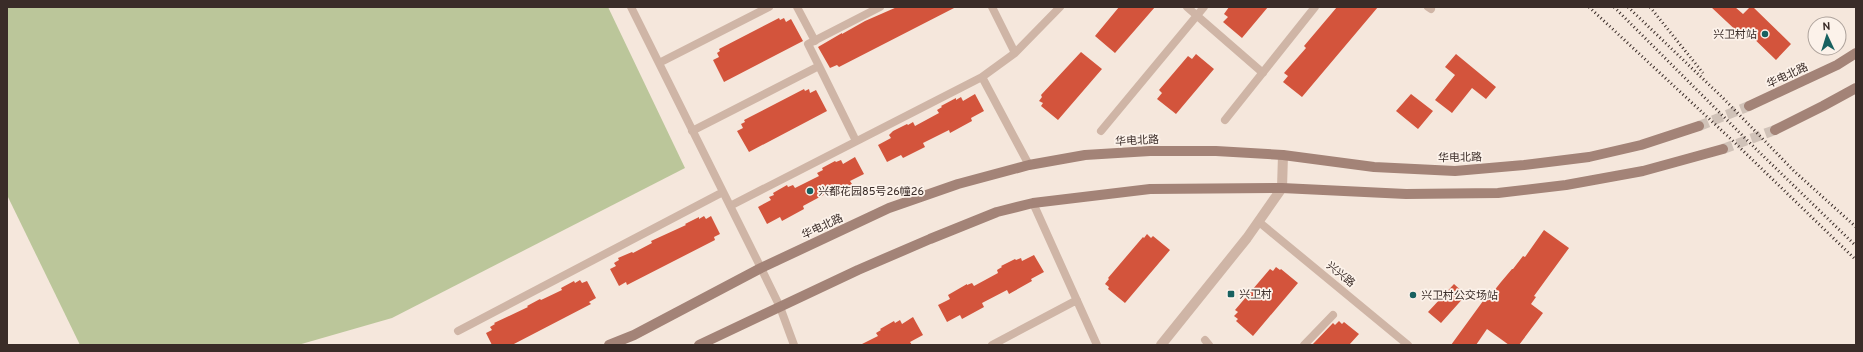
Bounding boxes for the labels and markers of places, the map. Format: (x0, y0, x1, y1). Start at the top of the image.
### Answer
place label: 兴卫村站 (1713, 28, 1757, 42)
marker: 兴卫村站 (1760, 29, 1770, 39)
place label: 兴都花园85号26幢26 (818, 185, 924, 199)
marker: 兴都花园85号26幢26 (805, 186, 815, 196)
place label: 兴卫村 (1239, 288, 1272, 302)
marker: 兴卫村 (1226, 289, 1236, 299)
place label: 兴卫村公交场站 (1421, 289, 1498, 303)
marker: 兴卫村公交场站 (1408, 290, 1418, 300)

